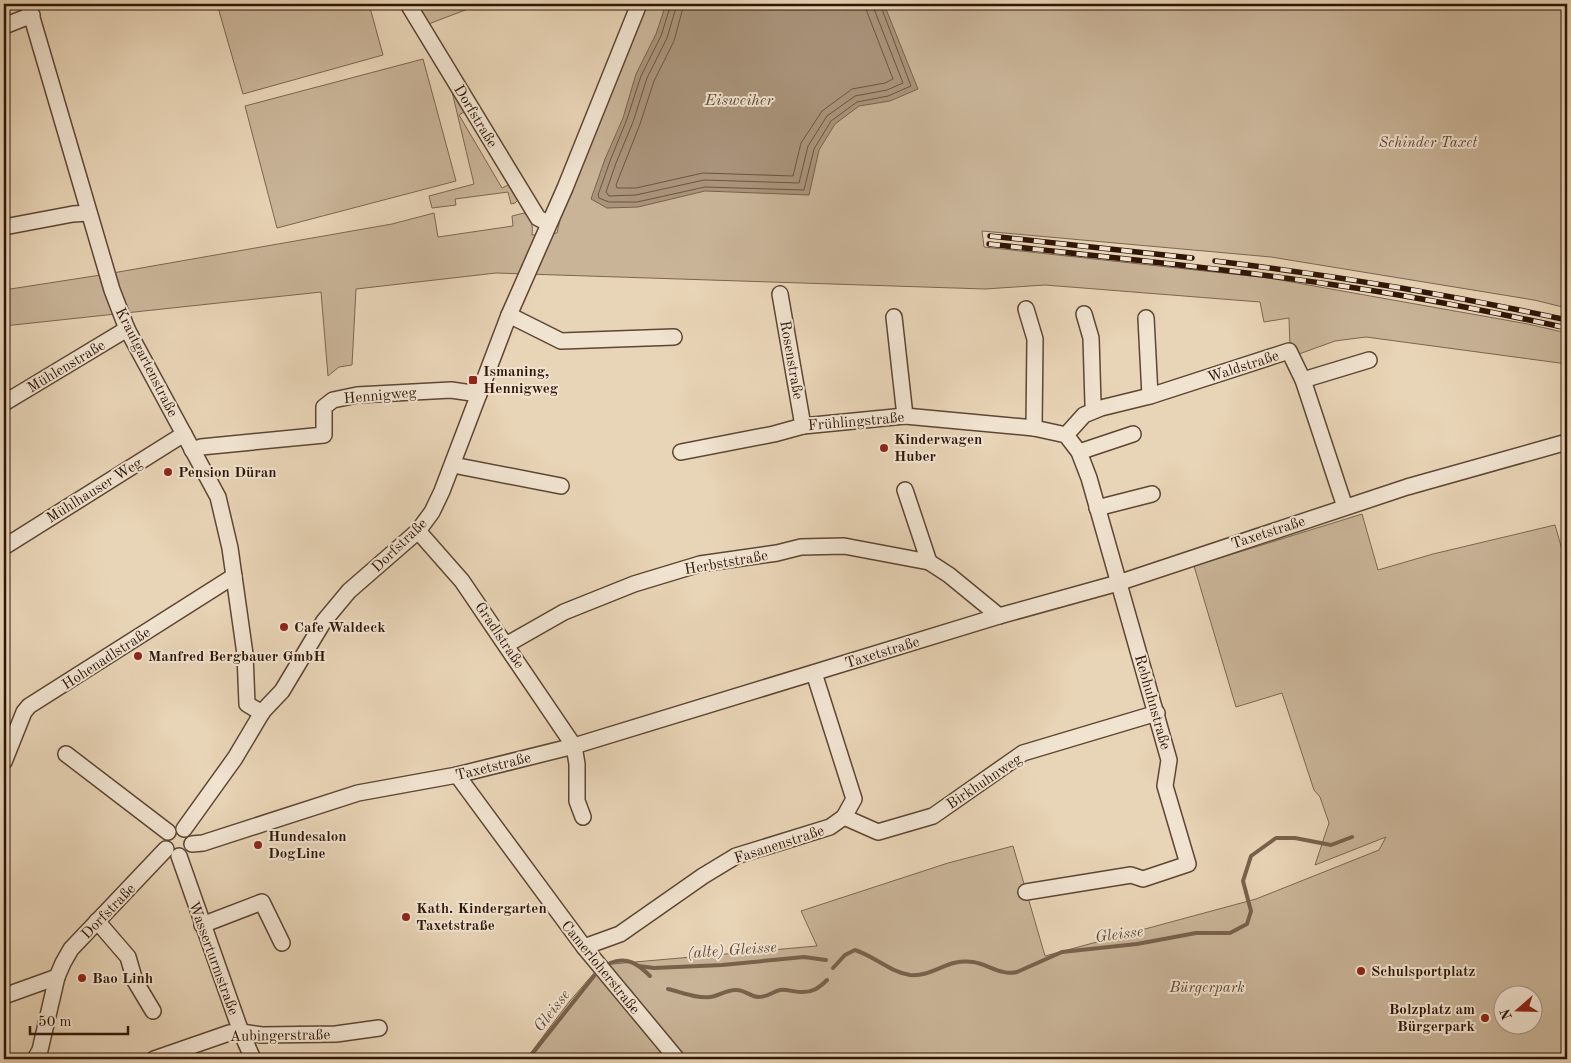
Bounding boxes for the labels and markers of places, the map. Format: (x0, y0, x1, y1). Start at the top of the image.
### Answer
place label: Ismaning, Hennigweg (483, 365, 559, 397)
marker: Ismaning, Hennigweg (467, 374, 479, 386)
place label: Kinderwagen Huber (894, 433, 982, 465)
marker: Kinderwagen Huber (878, 442, 890, 454)
marker: Pension Düran (162, 466, 174, 478)
place label: Pension Düran (178, 466, 277, 481)
marker: Cafe Waldeck (278, 621, 290, 633)
place label: Cafe Waldeck (294, 621, 386, 636)
marker: Manfred Bergbauer GmbH (132, 650, 144, 662)
place label: Manfred Bergbauer GmbH (148, 650, 326, 665)
place label: Hundesalon DogLine (268, 830, 347, 862)
marker: Hundesalon DogLine (252, 839, 264, 851)
place label: Kath. Kindergarten Taxetstraße (416, 902, 547, 934)
marker: Kath. Kindergarten Taxetstraße (400, 911, 412, 923)
marker: Schulsportplatz (1355, 965, 1367, 977)
place label: Schulsportplatz (1371, 965, 1476, 980)
marker: Bao Linh (76, 972, 88, 984)
place label: Bao Linh (92, 972, 153, 987)
place label: Bolzplatz am Bürgerpark (1389, 1003, 1476, 1035)
marker: Bolzplatz am Bürgerpark (1479, 1012, 1491, 1024)

